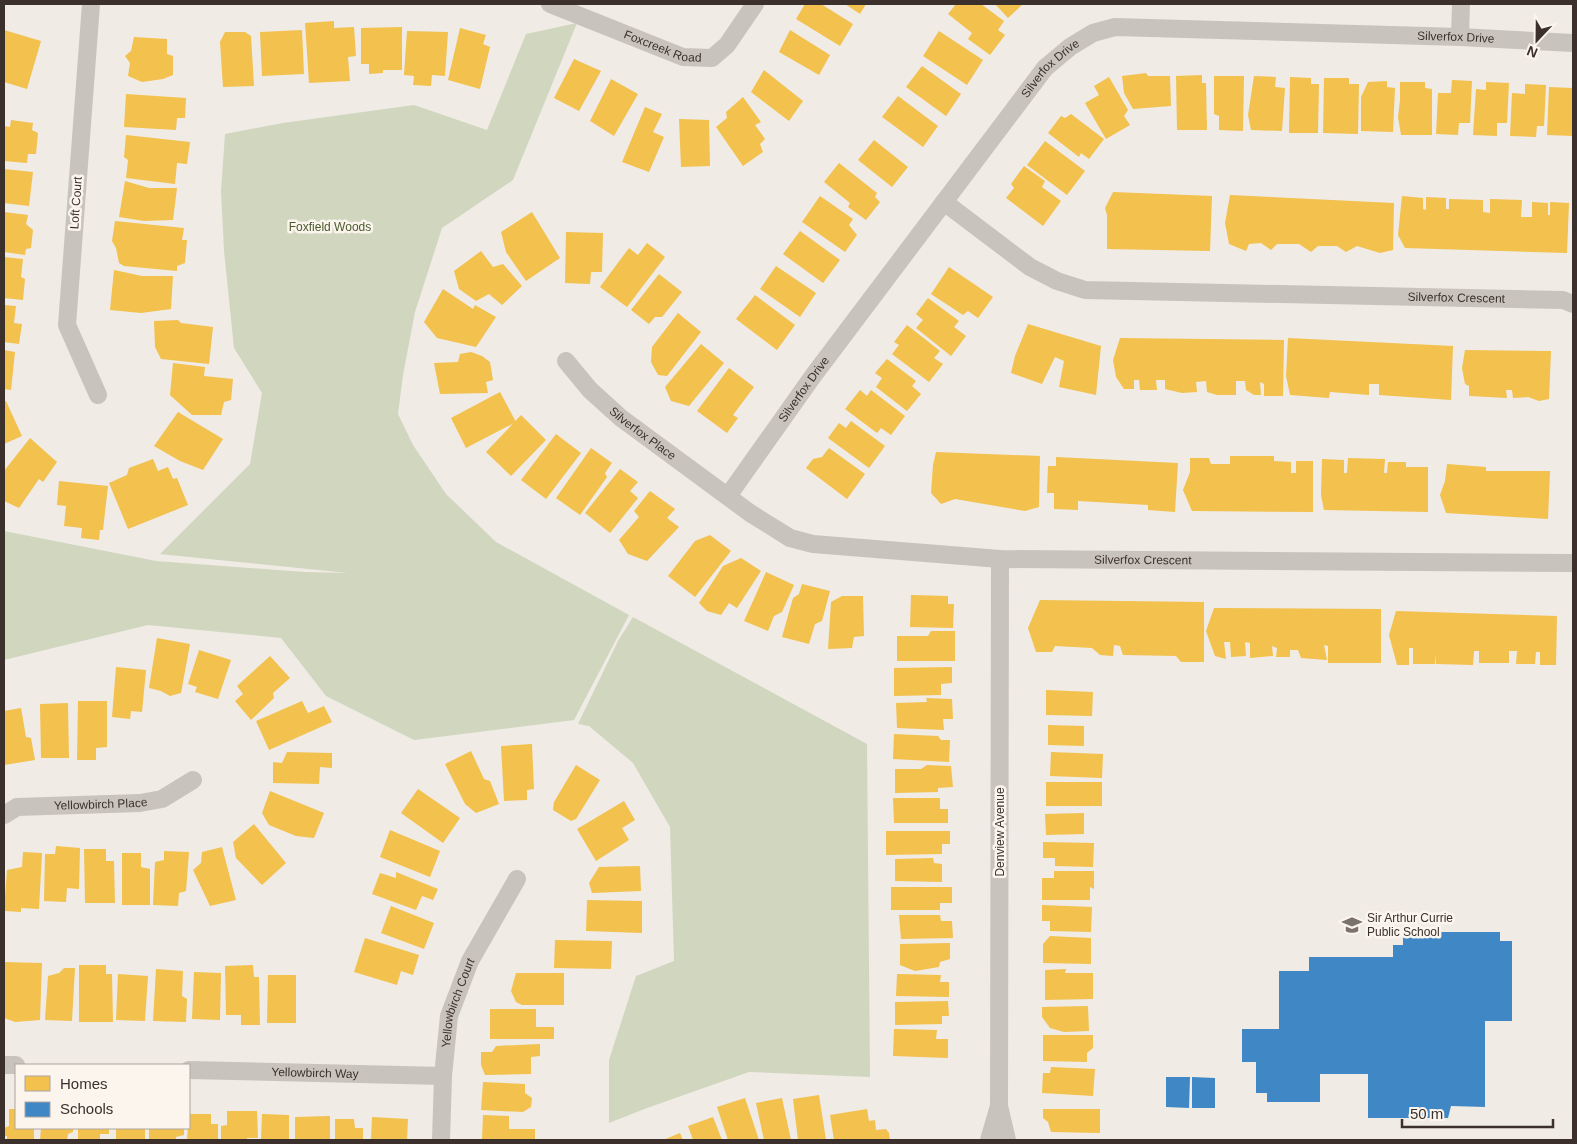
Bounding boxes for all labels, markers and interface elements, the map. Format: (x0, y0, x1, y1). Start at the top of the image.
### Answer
north arrow (1512, 15, 1562, 65)
street label: Foxcreek Road (622, 27, 702, 65)
street label: Silverfox Drive (1417, 29, 1495, 46)
street label: Silverfox Drive (1018, 36, 1082, 100)
text: N (1524, 43, 1540, 61)
street label: Loft Court (67, 176, 85, 230)
park label: Foxfield Woods (289, 220, 371, 234)
street label: Silverfox Crescent (1407, 290, 1506, 306)
street label: Silverfox Drive (776, 353, 832, 425)
street label: Silverfox Place (607, 404, 679, 463)
street label: Silverfox Crescent (1094, 553, 1192, 567)
street label: Denview Avenue (993, 787, 1007, 877)
street label: Yellowbirch Place (54, 795, 149, 813)
place label: Sir Arthur Currie Public School (1367, 911, 1453, 939)
school or university icon: Sir Arthur Currie Public School (1341, 914, 1363, 936)
street label: Yellowbirch Court (439, 955, 478, 1048)
legend (15, 1064, 190, 1129)
street label: Yellowbirch Way (271, 1065, 359, 1081)
text: Homes (60, 1075, 108, 1092)
scale bar (1402, 1096, 1553, 1128)
text: Schools (60, 1100, 113, 1117)
text: 50 m (1410, 1105, 1443, 1122)

